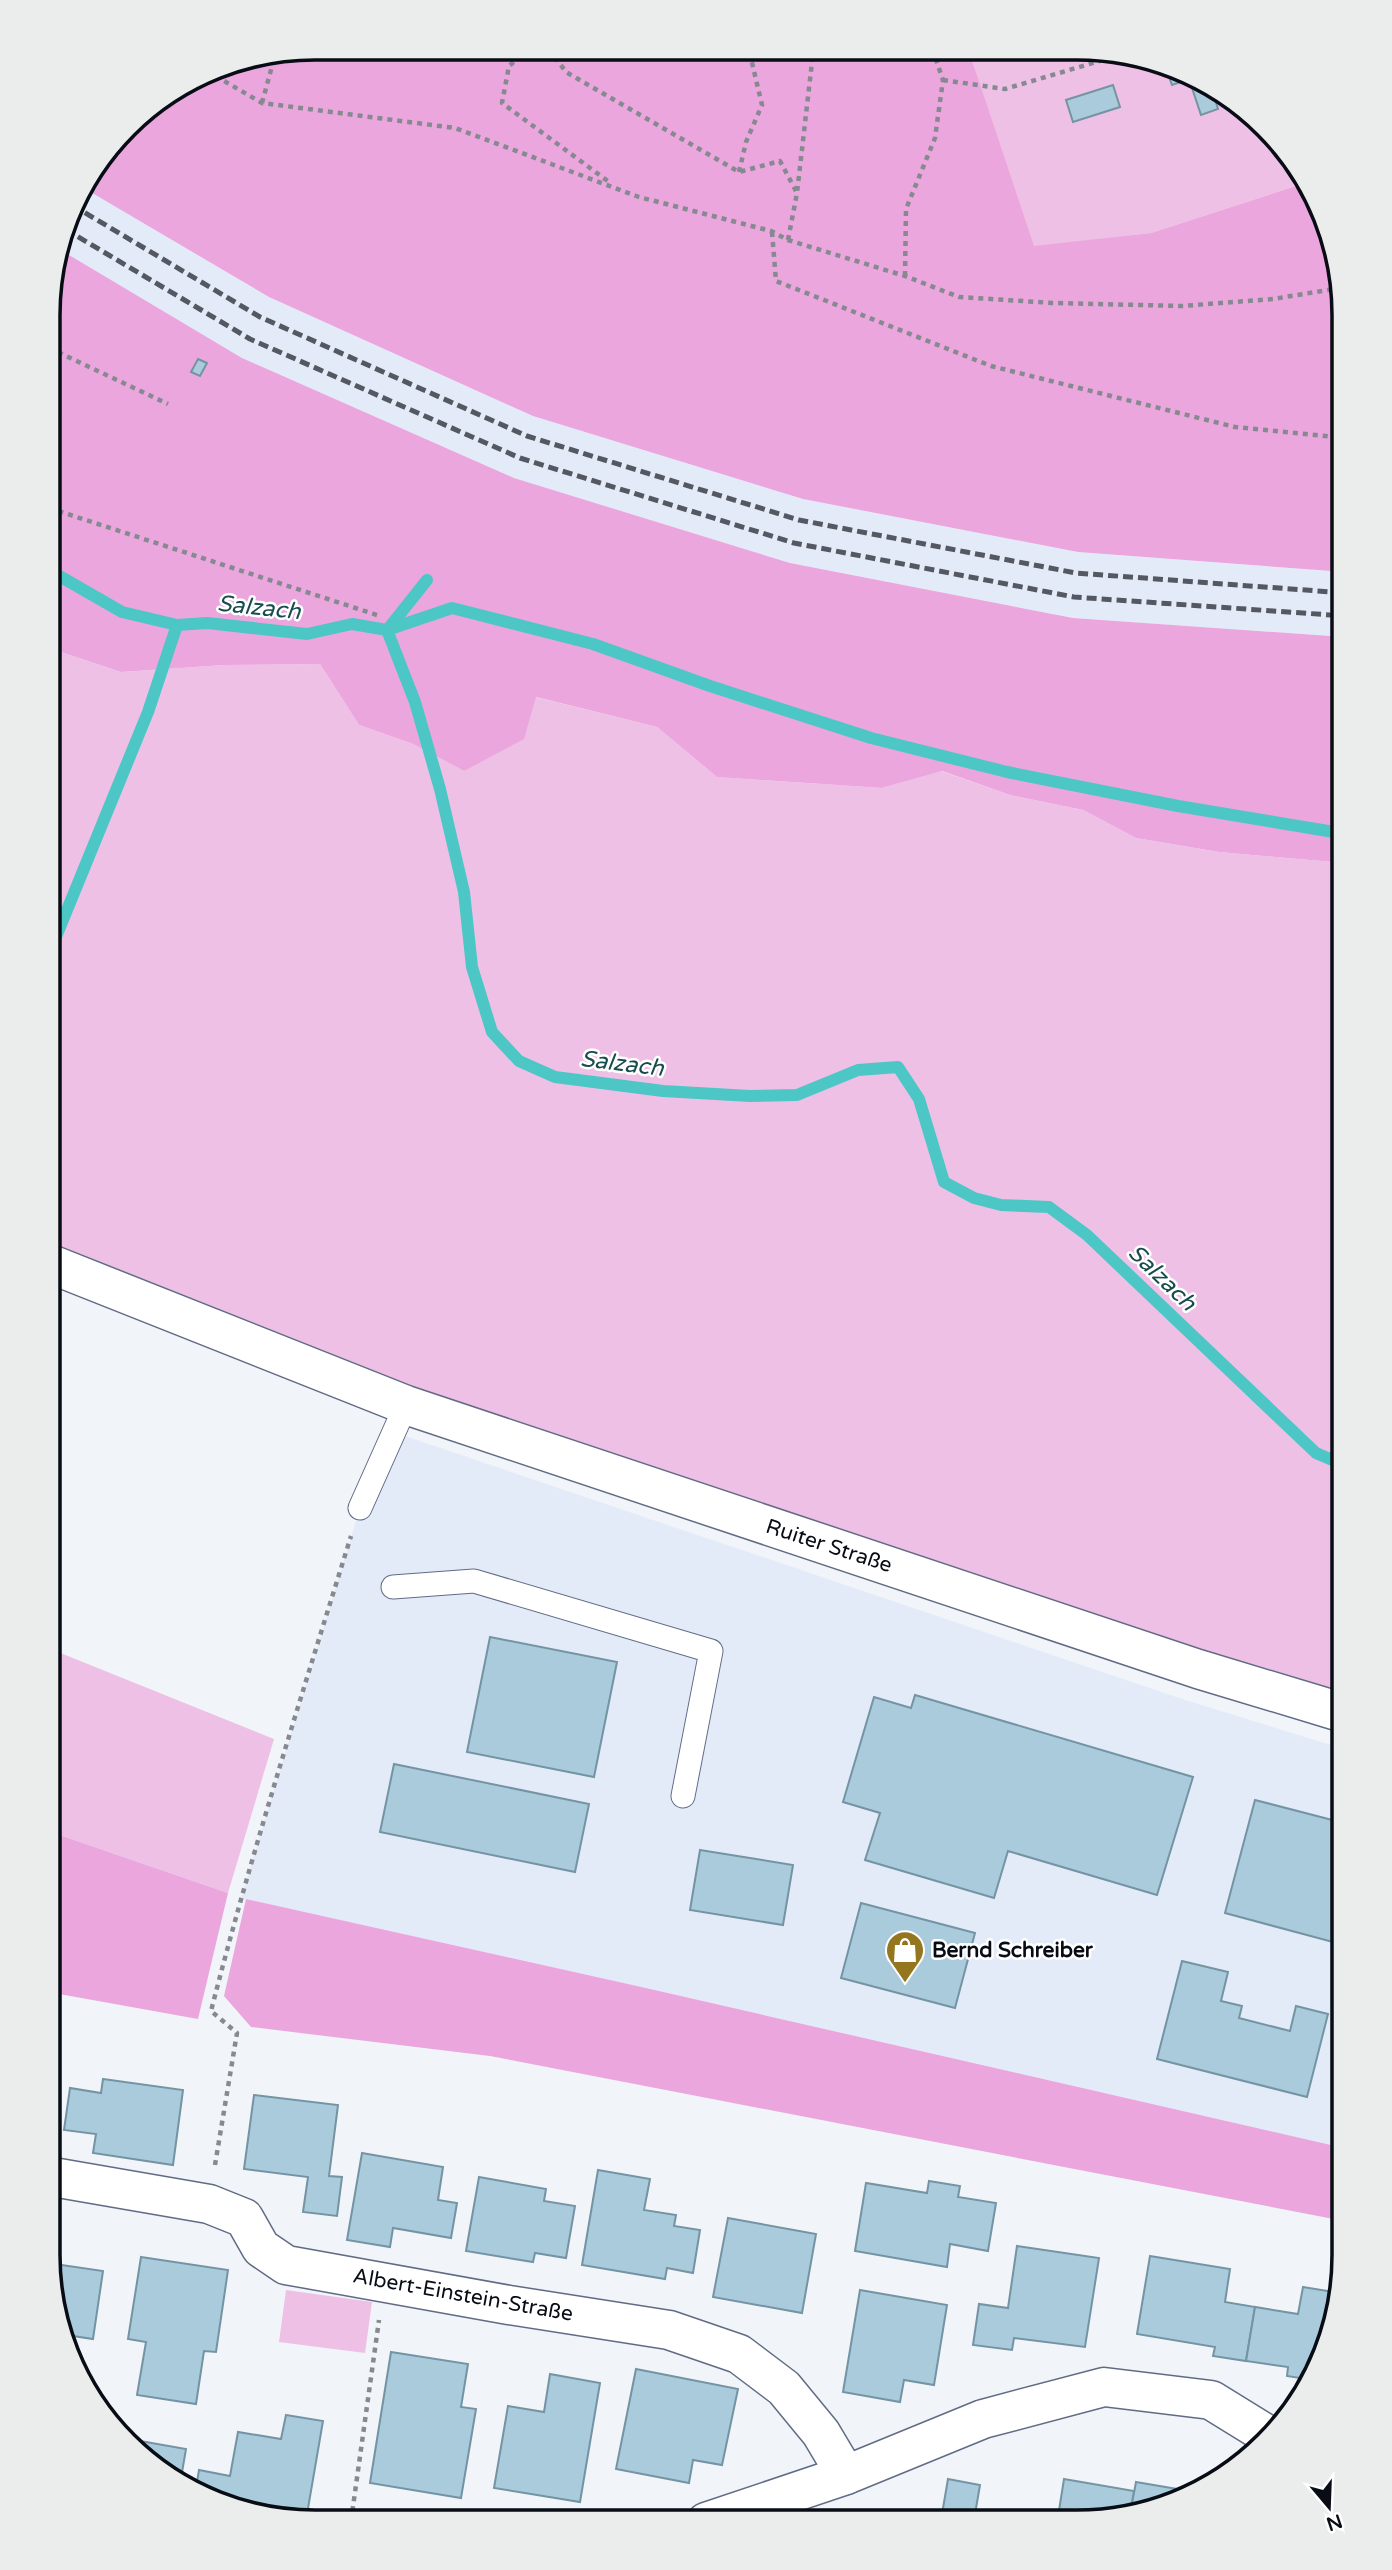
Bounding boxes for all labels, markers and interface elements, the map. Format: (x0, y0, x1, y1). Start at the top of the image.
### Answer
water label: Salzach (216, 590, 303, 626)
water label: Salzach (579, 1045, 666, 1083)
water label: Salzach (1122, 1239, 1202, 1318)
street label: Ruiter Straße (763, 1514, 895, 1578)
shop icon: Bernd Schreiber (884, 1929, 926, 1984)
place label: Bernd Schreiber (932, 1938, 1094, 1963)
street label: Albert-Einstein-Straße (351, 2263, 575, 2327)
north arrow (1294, 2472, 1364, 2542)
text: N (1323, 2509, 1345, 2535)

